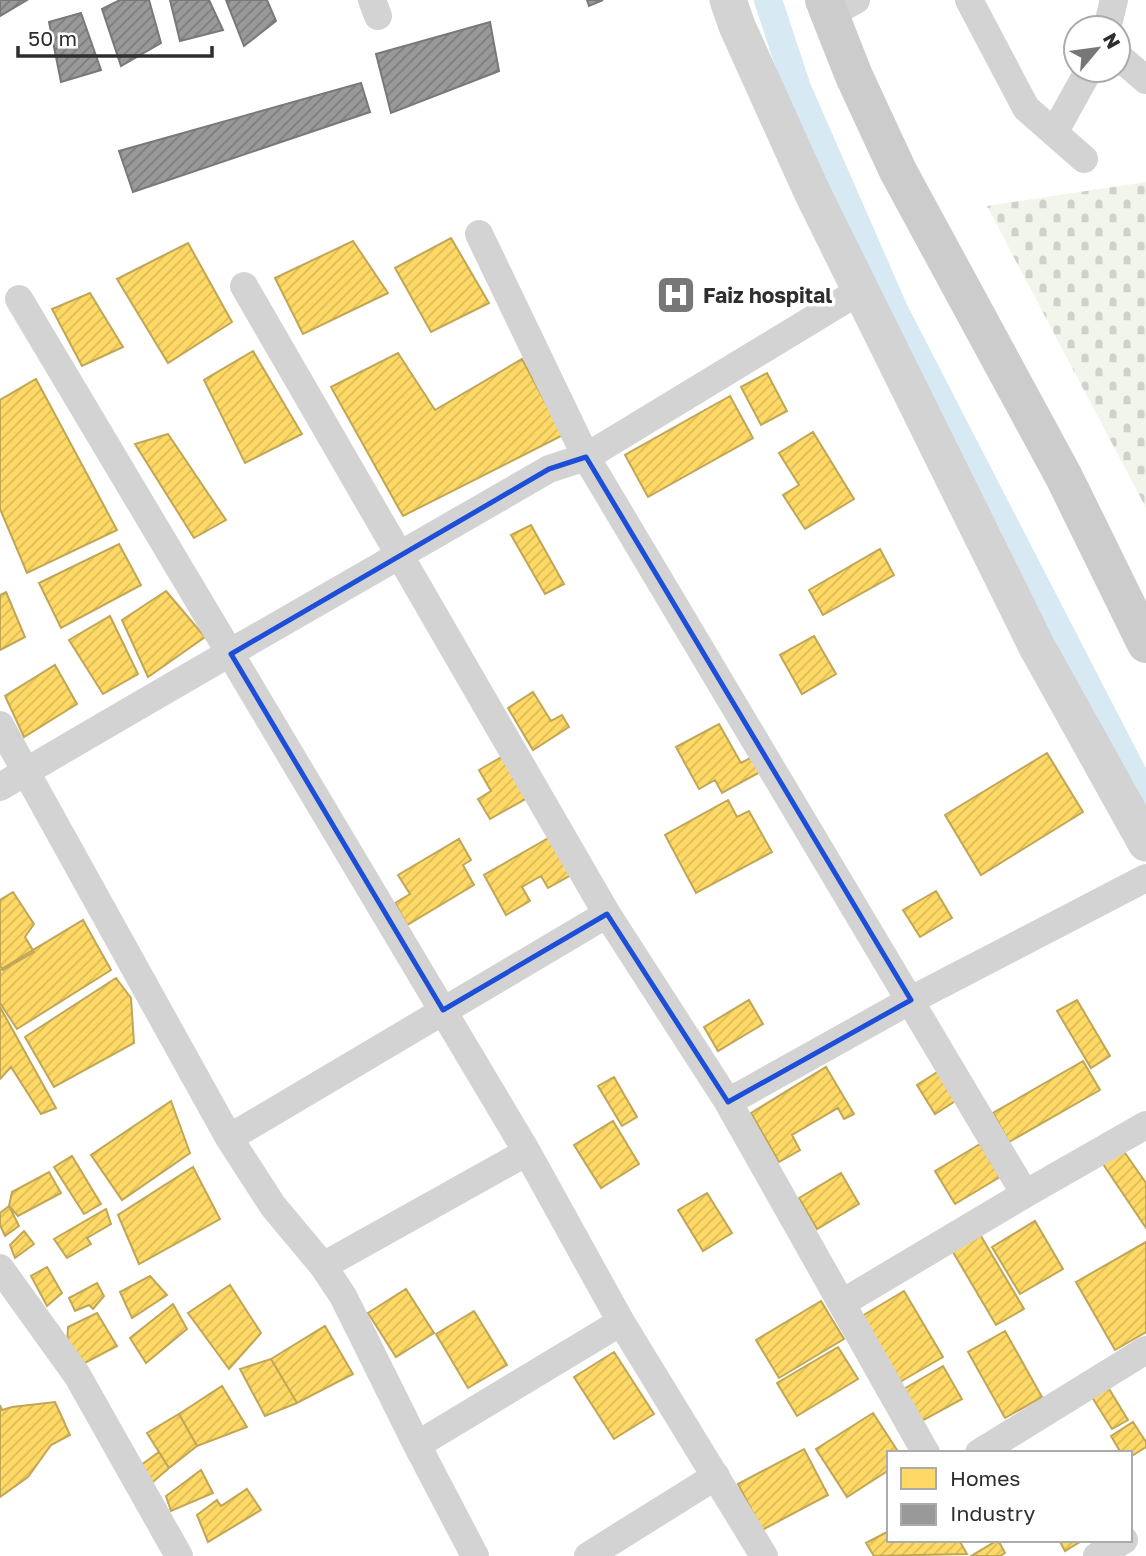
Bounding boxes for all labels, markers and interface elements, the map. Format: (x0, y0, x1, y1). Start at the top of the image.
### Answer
scale bar (18, 14, 212, 58)
north arrow (1062, 14, 1132, 84)
text: 50 m (28, 25, 77, 51)
text: N (1099, 29, 1126, 52)
hospital icon: Faiz hospital (655, 274, 697, 316)
place label: Faiz hospital (703, 282, 832, 308)
legend (887, 1451, 1132, 1542)
text: Homes (950, 1465, 1020, 1491)
text: Industry (950, 1500, 1035, 1526)

